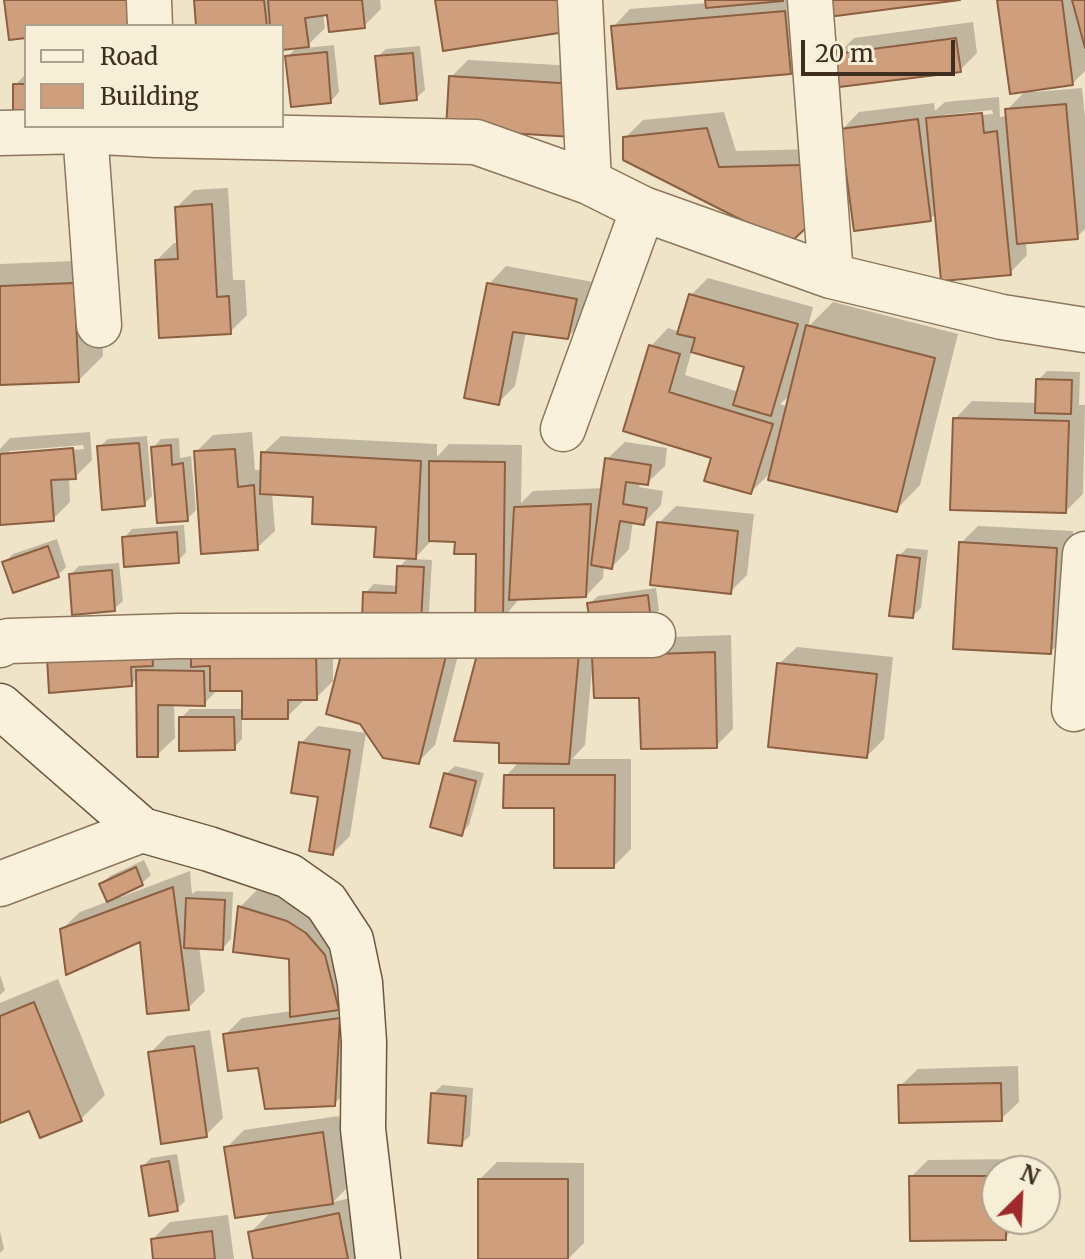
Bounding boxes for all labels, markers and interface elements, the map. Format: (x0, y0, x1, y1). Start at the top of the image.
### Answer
legend (24, 24, 284, 128)
scale bar (805, 24, 959, 74)
text: 20 m (815, 38, 874, 69)
text: Road (100, 41, 158, 72)
text: Building (100, 81, 199, 112)
north arrow (981, 1155, 1061, 1235)
text: N (1016, 1159, 1044, 1191)

